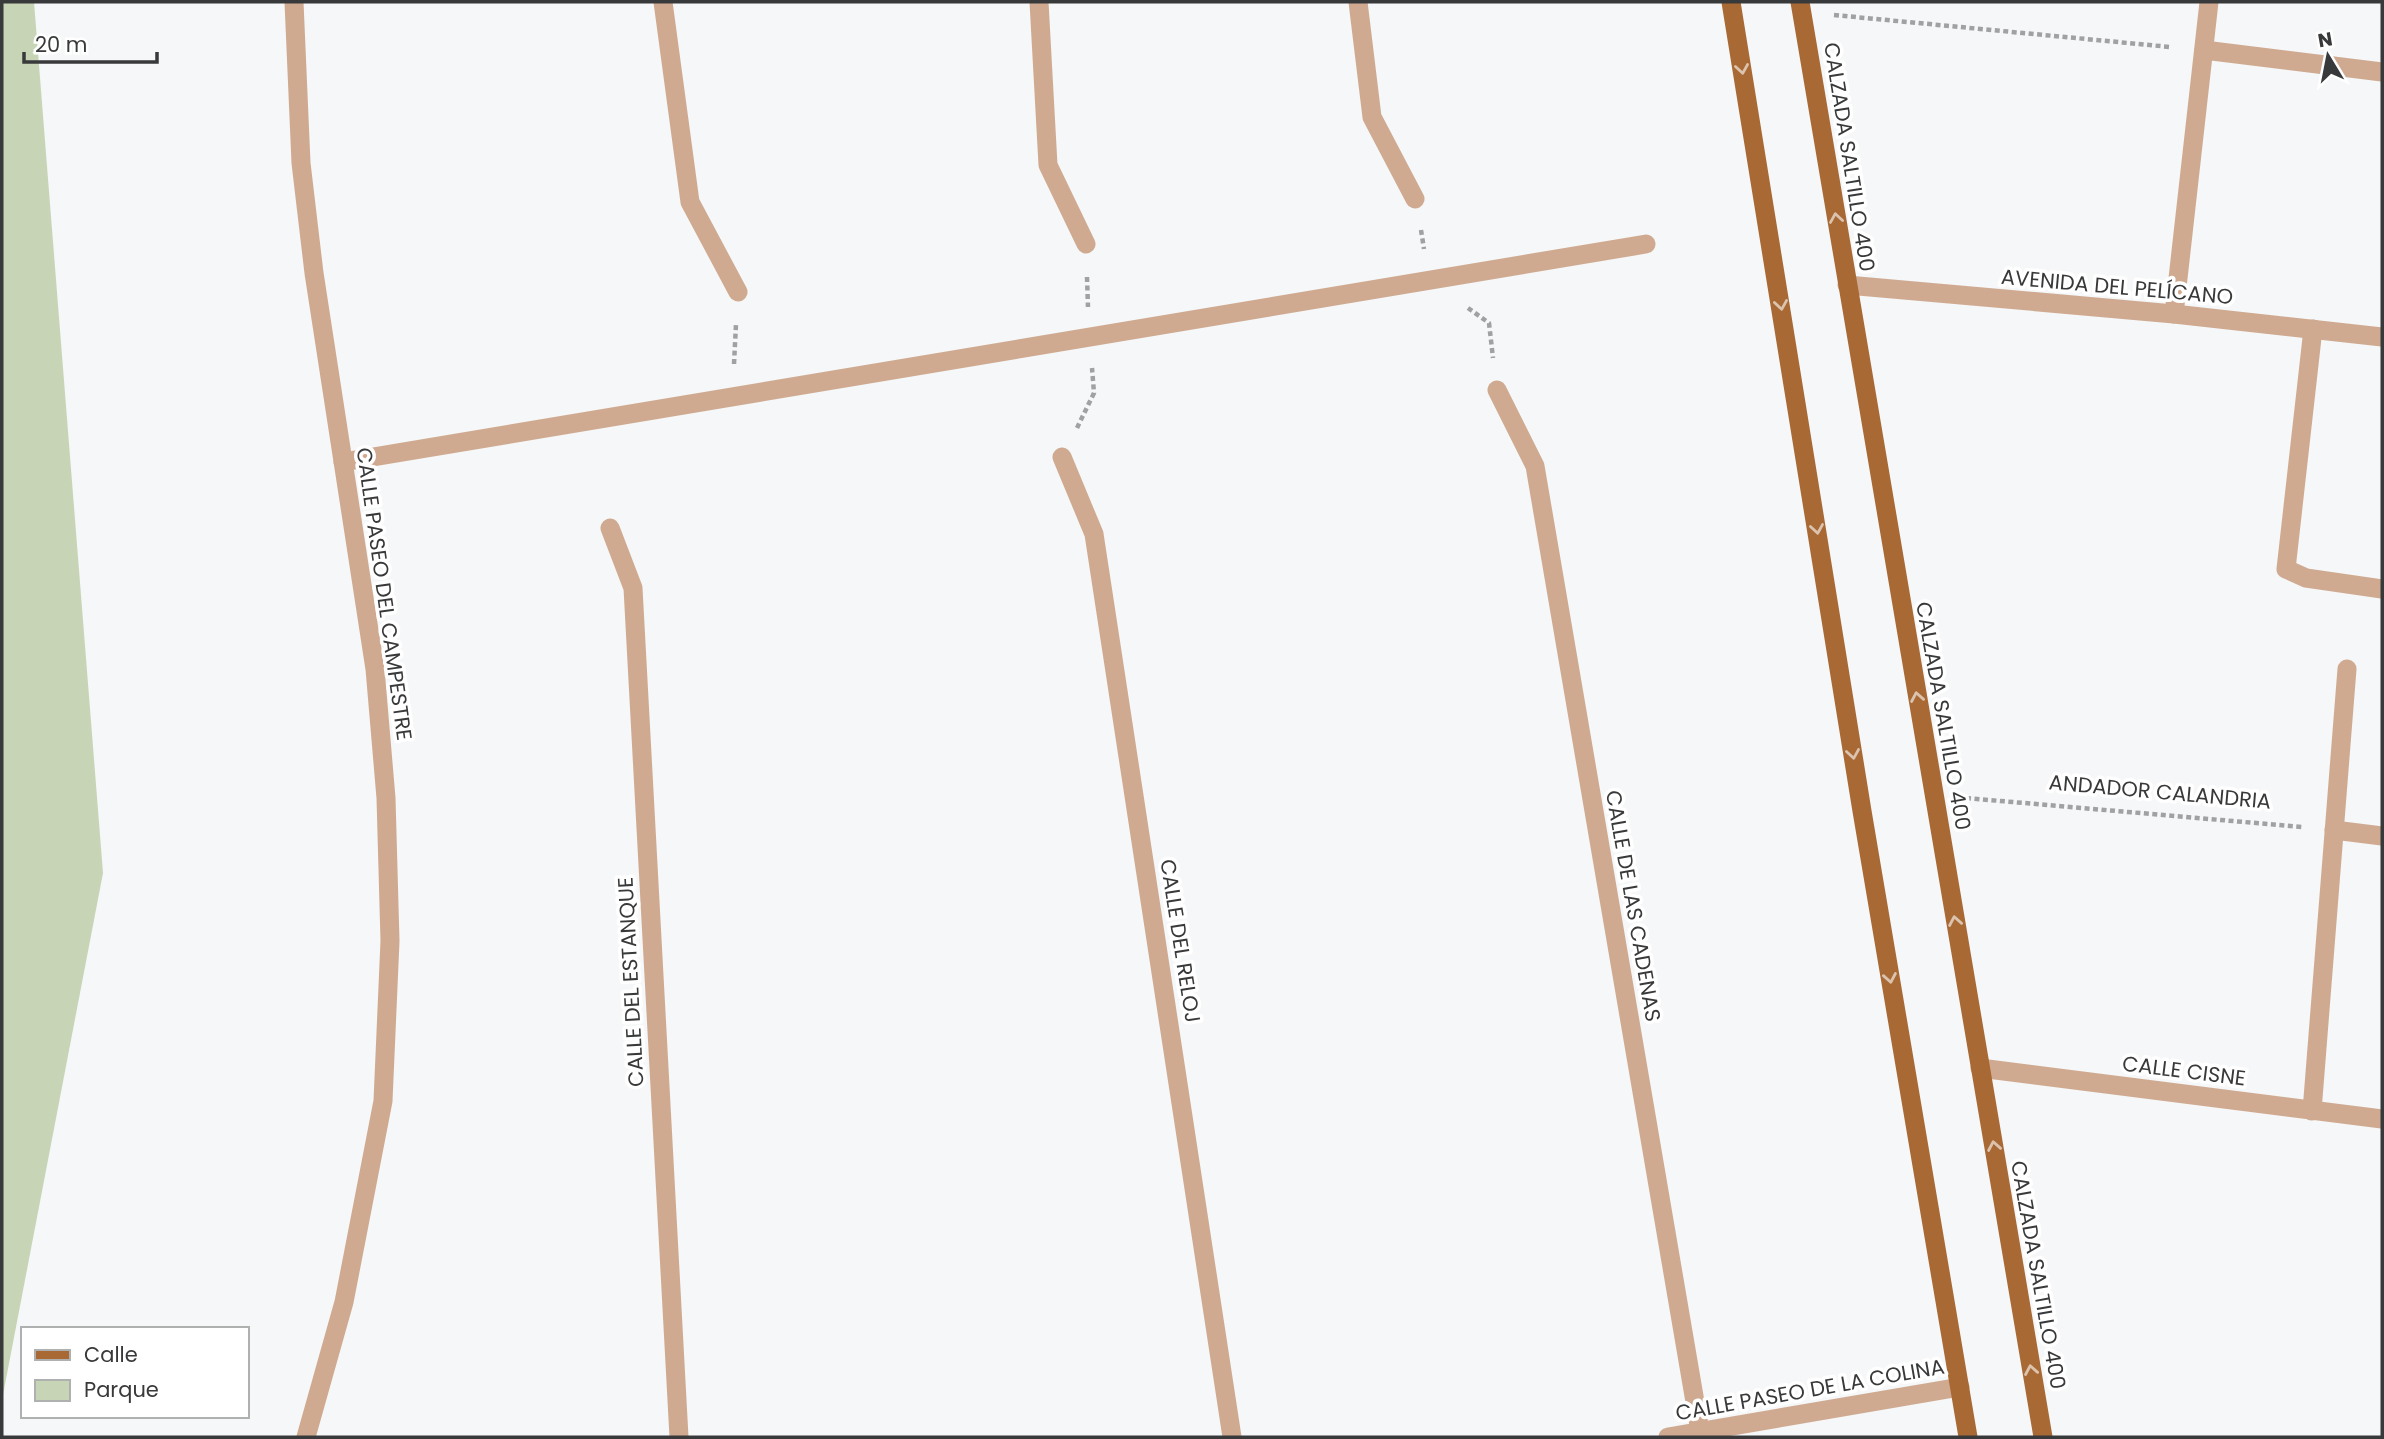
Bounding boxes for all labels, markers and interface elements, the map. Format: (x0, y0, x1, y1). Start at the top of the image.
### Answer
scale bar (24, 21, 158, 65)
north arrow (2293, 21, 2363, 91)
text: N (2316, 25, 2335, 54)
text: 20 m (35, 30, 88, 59)
street label: CALZADA SALTILLO 400 (1817, 40, 1882, 274)
one-way arrow (1734, 63, 1749, 75)
one-way arrow (1829, 212, 1844, 224)
street label: AVENIDA DEL PELÍCANO (2000, 262, 2234, 311)
one-way arrow (1773, 299, 1788, 310)
street label: CALLE PASEO DEL CAMPESTRE (350, 446, 419, 742)
one-way arrow (1809, 523, 1824, 535)
street label: CALZADA SALTILLO 400 (1909, 599, 1978, 832)
one-way arrow (1910, 691, 1925, 703)
one-way arrow (1845, 748, 1860, 760)
street label: ANDADOR CALANDRIA (2048, 767, 2272, 816)
street label: CALLE DE LAS CADENAS (1599, 788, 1668, 1024)
street label: CALLE DEL RELOJ (1153, 857, 1208, 1025)
street label: CALLE DEL ESTANQUE (611, 876, 650, 1088)
one-way arrow (1948, 915, 1963, 927)
one-way arrow (1882, 972, 1897, 984)
street label: CALLE CISNE (2121, 1049, 2247, 1092)
one-way arrow (1987, 1140, 2002, 1152)
street label: CALZADA SALTILLO 400 (2004, 1158, 2073, 1391)
legend (21, 1327, 248, 1418)
text: Calle (84, 1340, 138, 1369)
street label: CALLE PASEO DE LA COLINA (1673, 1352, 1947, 1427)
one-way arrow (2025, 1364, 2040, 1376)
text: Parque (84, 1375, 159, 1404)

